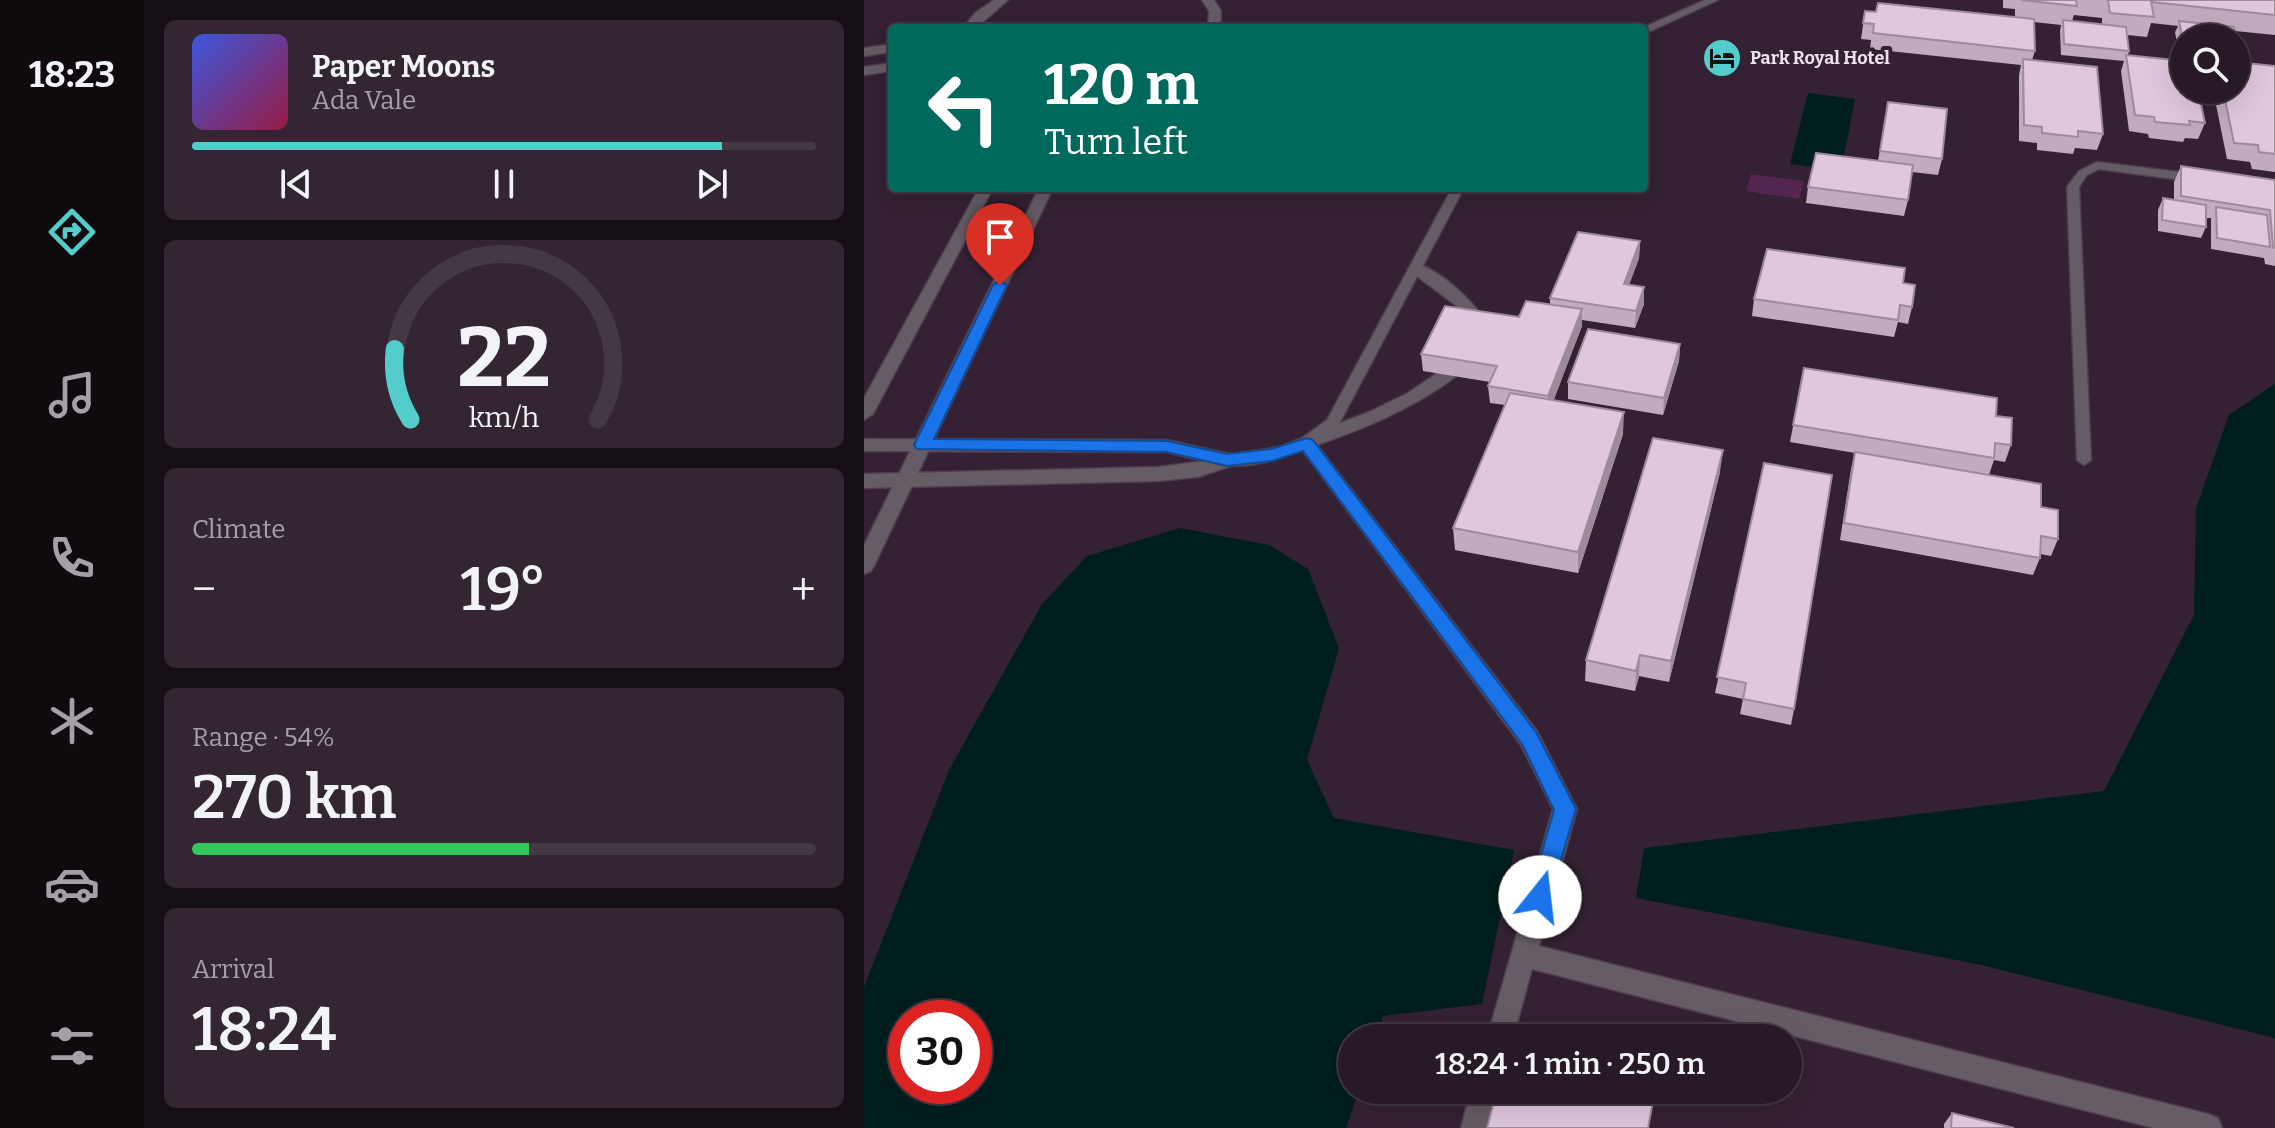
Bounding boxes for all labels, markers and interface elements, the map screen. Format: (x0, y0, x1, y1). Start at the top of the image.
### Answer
map controls (2170, 24, 2250, 104)
button: search (2170, 24, 2250, 104)
hotel icon: Park Royal Hotel (1701, 37, 1743, 79)
place label: Park Royal Hotel (1750, 47, 1890, 69)
text: Paper Moons (312, 49, 495, 85)
text: 120 m (1044, 52, 1199, 119)
text: 18:23 (29, 53, 115, 97)
icon: left (912, 56, 1016, 160)
text: Ada Vale (312, 85, 416, 116)
text: Turn left (1044, 120, 1188, 164)
icon: previous (274, 162, 318, 206)
icon: pause (482, 162, 526, 206)
icon: next (690, 162, 734, 206)
pin (966, 203, 1034, 285)
icon: directions (44, 204, 100, 260)
icon: arrive (978, 215, 1022, 259)
text: 22 (457, 308, 551, 408)
icon: music (44, 367, 100, 423)
text: km/h (469, 400, 540, 435)
text: Climate (192, 514, 286, 545)
icon: phone (44, 530, 100, 586)
text: 19° (460, 554, 547, 626)
text: − (192, 563, 216, 616)
text: + (791, 563, 816, 616)
icon: climate (44, 693, 100, 749)
text: Range · 54% (192, 722, 335, 753)
text: 270 km (192, 762, 396, 834)
position arrow (1498, 855, 1582, 939)
icon: car (44, 856, 100, 912)
text: Arrival (192, 954, 274, 985)
text: 18:24 (192, 994, 337, 1066)
speed limit sign: 30 (888, 1000, 992, 1104)
icon: filters (44, 1018, 100, 1074)
text: 18:24 · 1 min · 250 m (1435, 1046, 1705, 1082)

